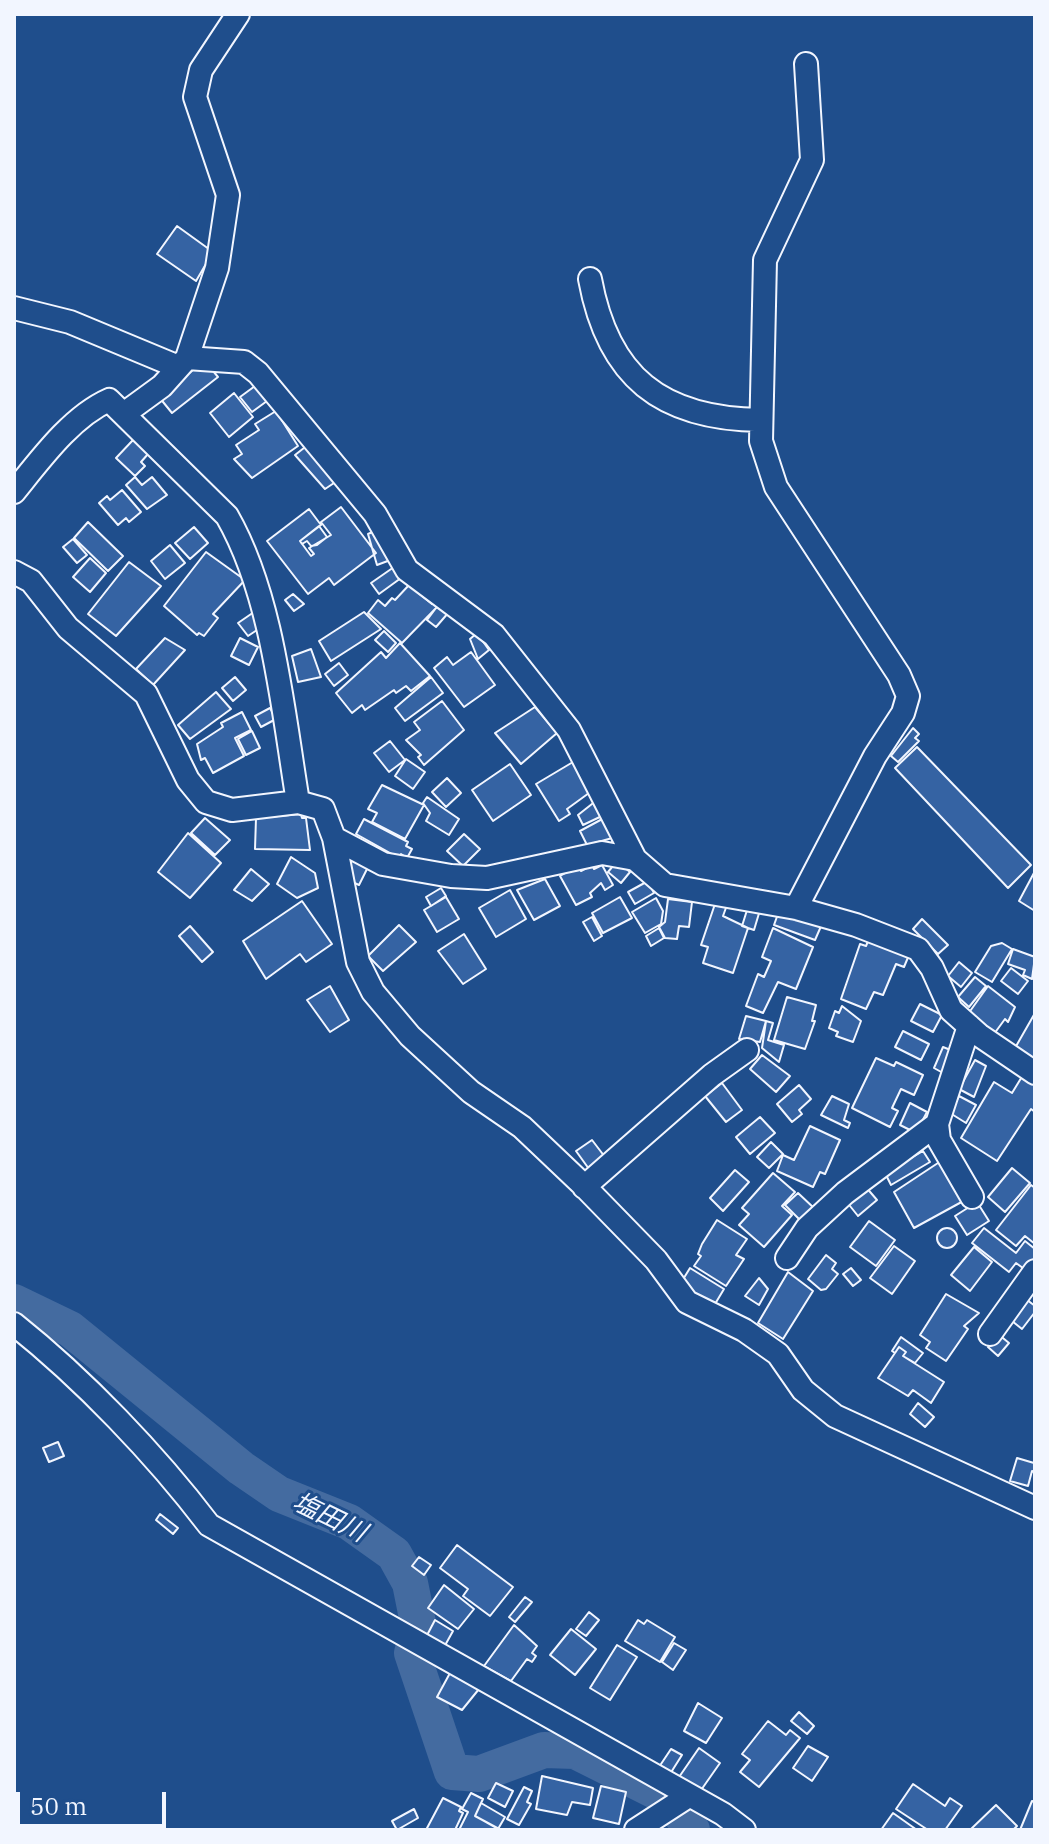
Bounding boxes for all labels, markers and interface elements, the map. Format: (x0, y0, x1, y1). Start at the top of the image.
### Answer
water label: 塩田川 (287, 1487, 371, 1549)
scale bar (20, 1776, 170, 1826)
text: 50 m (30, 1790, 87, 1822)

